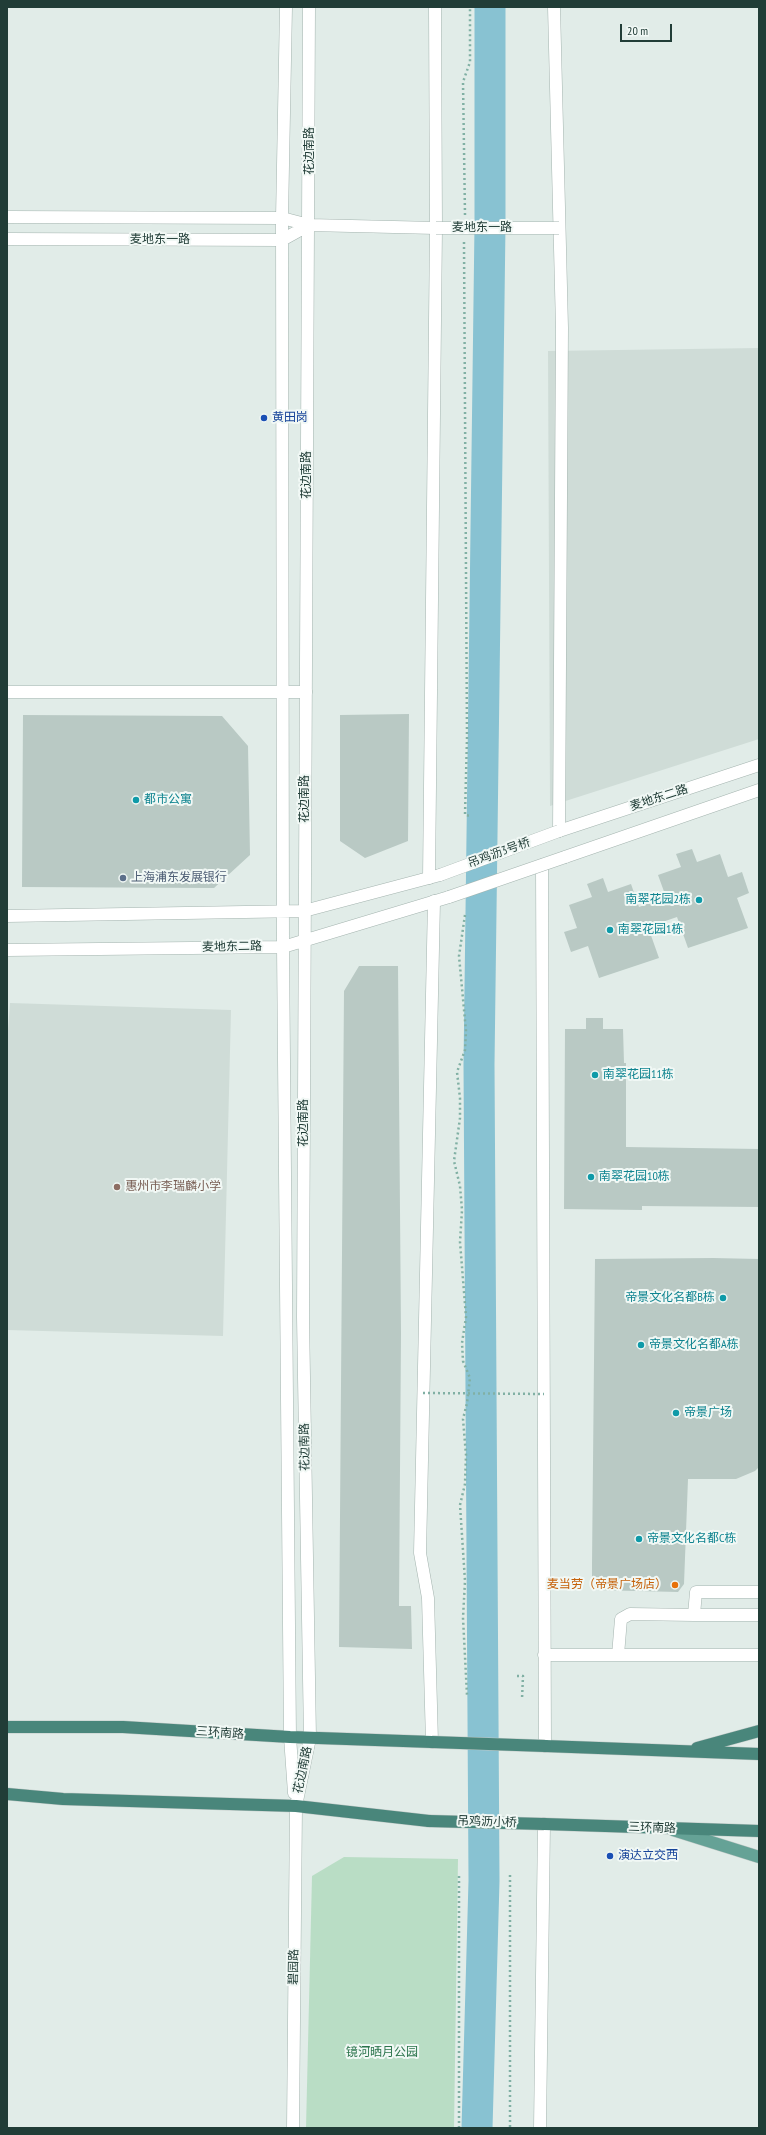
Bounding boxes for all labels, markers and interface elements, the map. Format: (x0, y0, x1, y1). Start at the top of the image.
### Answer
scale bar (622, 16, 674, 42)
text: 20 m (627, 23, 648, 38)
street label: 花边南路 (303, 127, 317, 175)
street label: 麦地东一路 (452, 221, 512, 235)
street label: 麦地东一路 (130, 233, 190, 247)
place label: 黄田岗 (272, 411, 308, 425)
marker: 黄田岗 (259, 413, 269, 423)
street label: 花边南路 (300, 451, 314, 499)
street label: 花边南路 (298, 775, 312, 823)
street label: 麦地东二路 (628, 782, 690, 814)
place label: 都市公寓 (144, 793, 192, 807)
marker: 都市公寓 (131, 795, 141, 805)
street label: 吊鸡沥3号桥 (466, 835, 532, 871)
place label: 上海浦东发展银行 (131, 871, 227, 885)
marker: 上海浦东发展银行 (118, 873, 128, 883)
place label: 南翠花园2栋 (626, 893, 691, 907)
marker: 南翠花园2栋 (694, 895, 704, 905)
place label: 南翠花园1栋 (618, 923, 683, 937)
marker: 南翠花园1栋 (605, 925, 615, 935)
street label: 麦地东二路 (202, 939, 262, 955)
place label: 南翠花园11栋 (603, 1068, 674, 1082)
marker: 南翠花园11栋 (590, 1070, 600, 1080)
street label: 花边南路 (297, 1099, 311, 1147)
place label: 南翠花园10栋 (599, 1170, 670, 1184)
marker: 南翠花园10栋 (586, 1172, 596, 1182)
place label: 惠州市李瑞麟小学 (125, 1180, 221, 1194)
marker: 惠州市李瑞麟小学 (112, 1182, 122, 1192)
place label: 帝景文化名都B栋 (625, 1291, 715, 1305)
marker: 帝景文化名都B栋 (718, 1293, 728, 1303)
place label: 帝景文化名都A栋 (649, 1338, 739, 1352)
marker: 帝景文化名都A栋 (636, 1340, 646, 1350)
place label: 帝景广场 (684, 1406, 732, 1420)
marker: 帝景广场 (671, 1408, 681, 1418)
street label: 花边南路 (297, 1423, 313, 1471)
place label: 帝景文化名都C栋 (647, 1532, 736, 1546)
marker: 帝景文化名都C栋 (634, 1534, 644, 1544)
place label: 麦当劳（帝景广场店） (547, 1578, 667, 1592)
marker: 麦当劳（帝景广场店） (670, 1580, 680, 1590)
street label: 三环南路 (196, 1724, 244, 1742)
street label: 花边南路 (291, 1745, 315, 1795)
street label: 吊鸡沥小桥 (457, 1814, 517, 1830)
street label: 三环南路 (628, 1820, 676, 1836)
place label: 演达立交西 (618, 1849, 678, 1863)
marker: 演达立交西 (605, 1851, 615, 1861)
street label: 碧园路 (286, 1949, 302, 1985)
park label: 镜河晒月公园 (346, 2046, 418, 2060)

